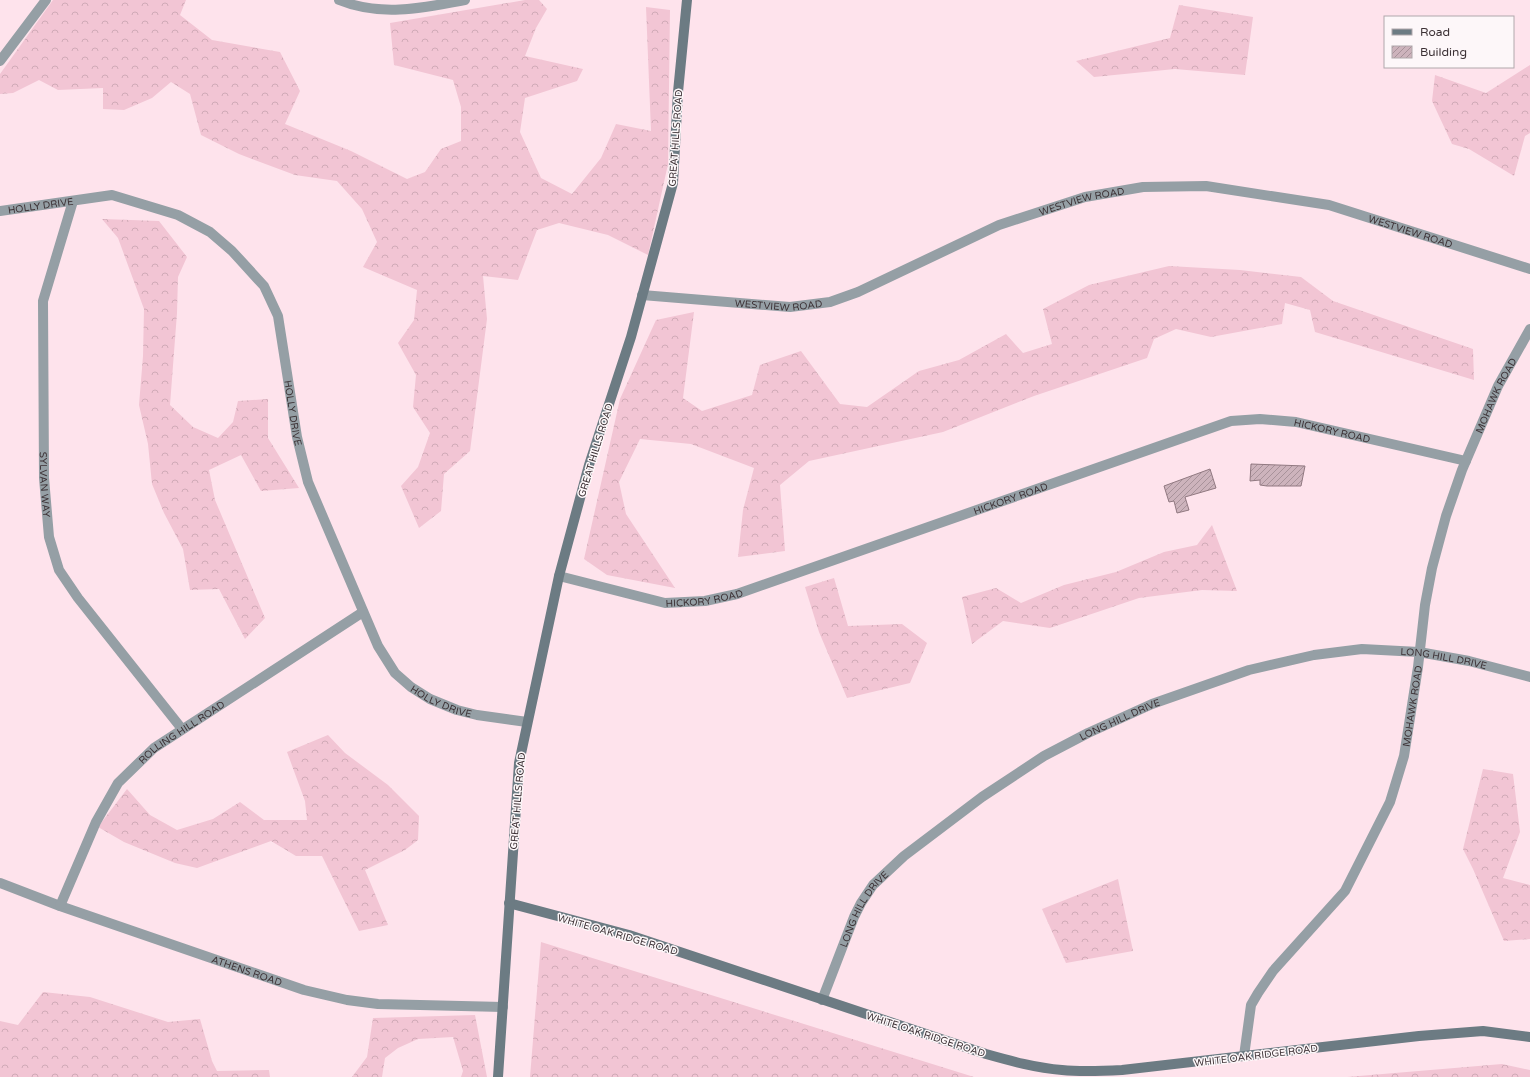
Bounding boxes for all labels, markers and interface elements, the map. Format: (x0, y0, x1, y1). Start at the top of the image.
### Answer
legend (1384, 16, 1514, 68)
text: Road (1420, 25, 1450, 39)
text: Building (1420, 45, 1467, 59)
street label: GREAT HILLS ROAD (667, 89, 685, 187)
street label: WESTVIEW ROAD (1038, 185, 1125, 219)
street label: HOLLY DRIVE (7, 196, 74, 217)
street label: WESTVIEW ROAD (1367, 213, 1454, 251)
street label: WESTVIEW ROAD (734, 298, 823, 314)
street label: MOHAWK ROAD (1473, 356, 1520, 435)
street label: HOLLY DRIVE (281, 379, 304, 447)
street label: GREAT HILLS ROAD (576, 402, 616, 499)
street label: HICKORY ROAD (1293, 417, 1371, 446)
street label: SYLVAN WAY (37, 452, 52, 519)
street label: HICKORY ROAD (972, 481, 1050, 518)
street label: HICKORY ROAD (665, 587, 745, 610)
street label: LONG HILL DRIVE (1400, 646, 1488, 672)
street label: MOHAWK ROAD (1401, 665, 1425, 748)
street label: HOLLY DRIVE (408, 683, 473, 720)
street label: LONG HILL DRIVE (1078, 697, 1162, 743)
street label: ROLLING HILL ROAD (136, 699, 227, 767)
street label: GREAT HILLS ROAD (508, 752, 528, 850)
street label: LONG HILL DRIVE (838, 869, 891, 949)
street label: WHITE OAK RIDGE ROAD (556, 912, 679, 958)
street label: ATHENS ROAD (210, 954, 283, 989)
street label: WHITE OAK RIDGE ROAD (865, 1010, 987, 1060)
street label: WHITE OAK RIDGE ROAD (1194, 1042, 1319, 1070)

